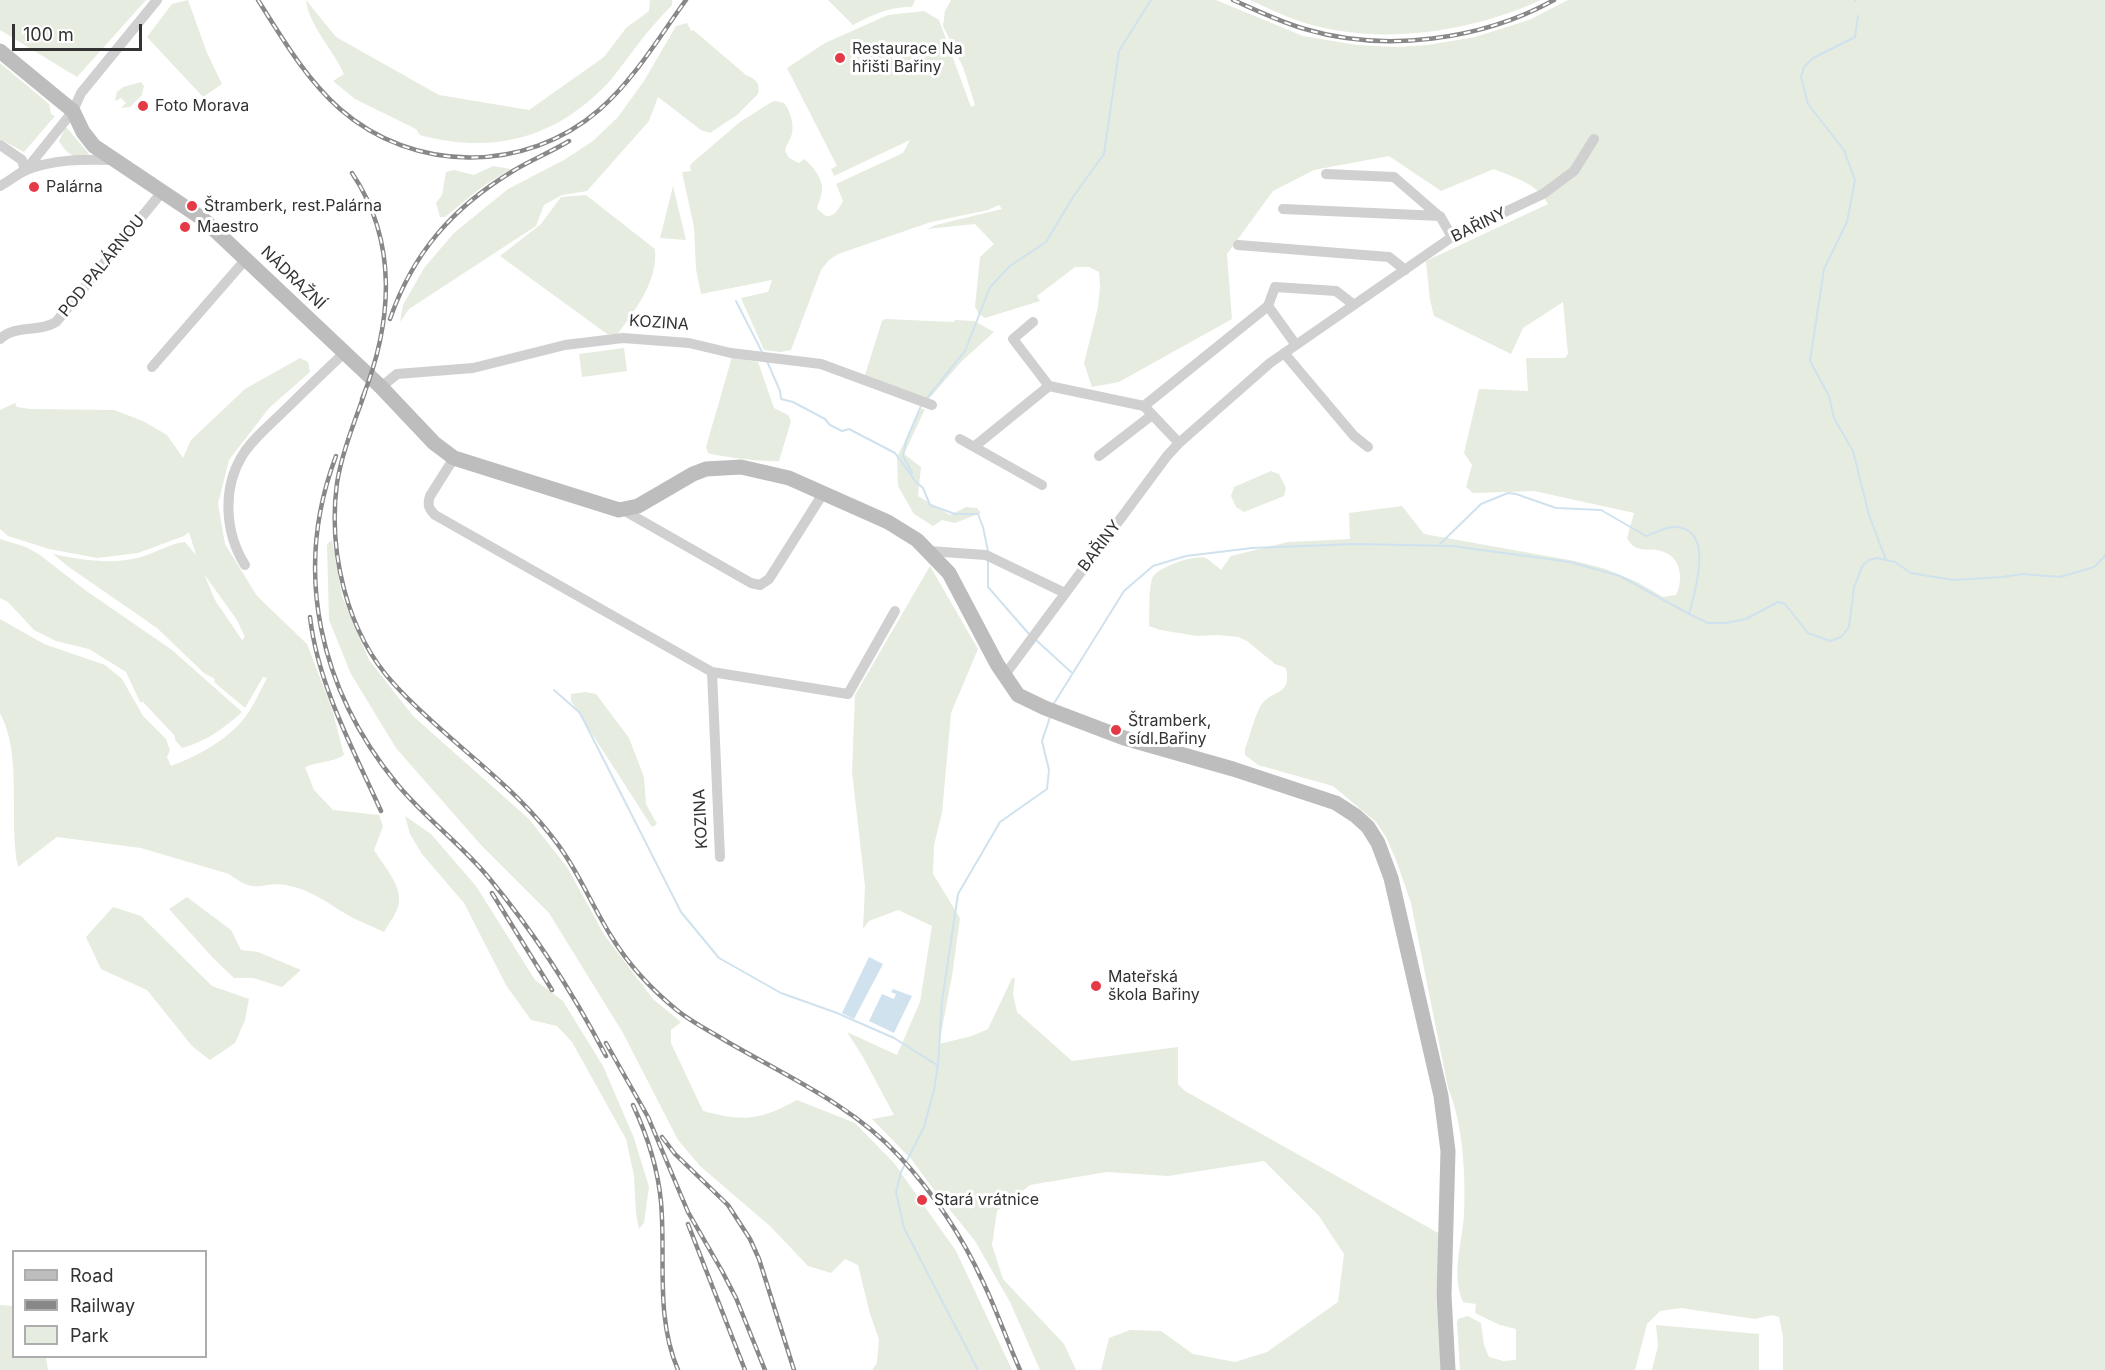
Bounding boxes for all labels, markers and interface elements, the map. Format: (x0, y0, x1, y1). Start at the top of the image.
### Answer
scale bar (15, 12, 146, 50)
text: 100 m (23, 24, 74, 45)
place label: Restaurace Na hřišti Bařiny (852, 39, 963, 77)
marker: Restaurace Na hřišti Bařiny (833, 51, 847, 65)
place label: Foto Morava (155, 96, 249, 116)
marker: Foto Morava (136, 99, 150, 113)
place label: Palárna (46, 177, 103, 197)
marker: Palárna (27, 180, 41, 194)
place label: Štramberk, rest.Palárna (204, 196, 382, 216)
marker: Štramberk, rest.Palárna (185, 199, 199, 213)
street label: BAŘINY (1448, 203, 1510, 247)
street label: POD PALÁRNOU (55, 211, 149, 321)
place label: Maestro (197, 217, 259, 237)
marker: Maestro (178, 220, 192, 234)
street label: NÁDRAŽNÍ (257, 242, 329, 314)
street label: KOZINA (628, 311, 690, 335)
street label: BAŘINY (1075, 517, 1125, 575)
place label: Štramberk, sídl.Bařiny (1128, 711, 1211, 749)
marker: Štramberk, sídl.Bařiny (1109, 723, 1123, 737)
street label: KOZINA (690, 789, 712, 849)
place label: Mateřská škola Bařiny (1108, 967, 1200, 1005)
marker: Mateřská škola Bařiny (1089, 979, 1103, 993)
place label: Stará vrátnice (934, 1190, 1039, 1210)
marker: Stará vrátnice (915, 1193, 929, 1207)
legend (12, 1250, 207, 1358)
text: Road (70, 1265, 113, 1286)
text: Railway (70, 1295, 135, 1316)
text: Park (70, 1325, 109, 1346)

